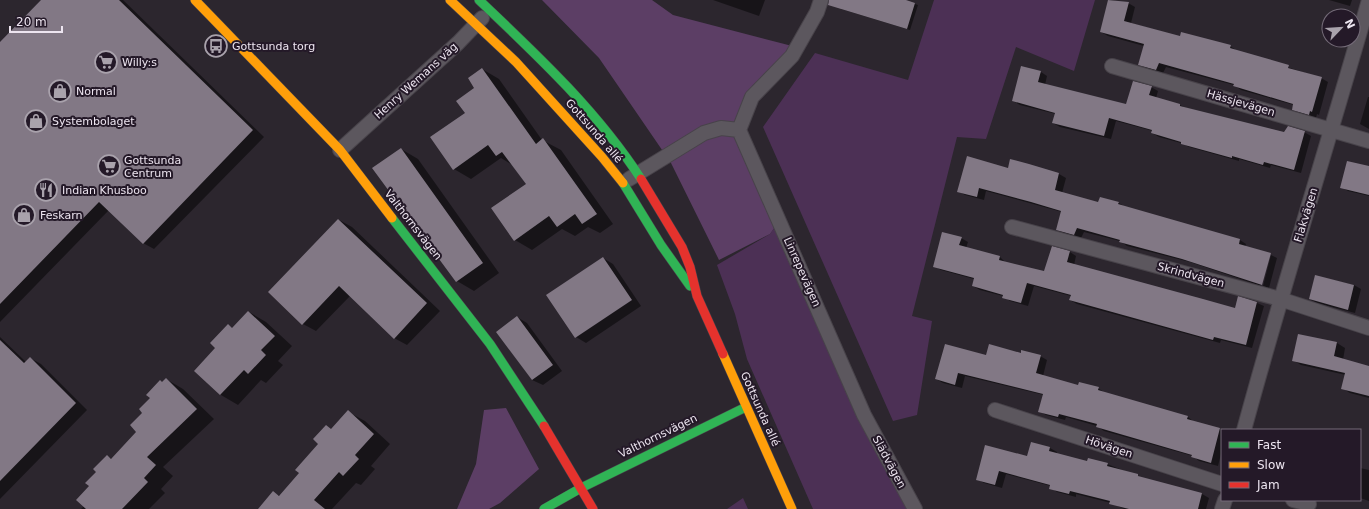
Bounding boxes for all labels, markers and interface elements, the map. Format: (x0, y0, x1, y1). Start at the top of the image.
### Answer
scale bar (10, 8, 62, 34)
north arrow (1321, 8, 1361, 48)
text: 20 m (16, 15, 47, 29)
text: N (1342, 17, 1357, 31)
bus stop icon: Gottsunda torg (203, 33, 229, 59)
place label: Gottsunda torg (232, 40, 315, 53)
street label: Henry Wemans väg (372, 40, 460, 122)
supermarket icon: Willy:s (93, 49, 119, 75)
place label: Willy:s (122, 56, 157, 69)
shop icon: Normal (47, 78, 73, 104)
place label: Normal (76, 85, 116, 98)
street label: Hässjevägen (1205, 87, 1277, 119)
street label: Gottsunda allé (563, 96, 625, 166)
shop icon: Systembolaget (23, 108, 49, 134)
place label: Systembolaget (52, 115, 135, 128)
supermarket icon: Gottsunda Centrum (96, 153, 122, 179)
place label: Gottsunda Centrum (124, 154, 181, 180)
restaurant icon: Indian Khusboo (33, 177, 59, 203)
place label: Indian Khusboo (62, 184, 147, 197)
street label: Flakvägen (1292, 186, 1320, 244)
street label: Valthornsvägen (382, 187, 444, 263)
shop icon: Feskarn (11, 202, 37, 228)
place label: Feskarn (40, 209, 82, 222)
street label: Linrepevägen (781, 235, 823, 309)
street label: Skrindvägen (1156, 260, 1226, 290)
street label: Gottsunda allé (738, 370, 782, 449)
street label: Valthornsvägen (617, 411, 699, 461)
legend (1221, 429, 1361, 501)
street label: Slädvägen (870, 433, 908, 491)
street label: Hövägen (1084, 433, 1134, 461)
text: Fast (1257, 438, 1281, 452)
text: Slow (1257, 458, 1285, 472)
text: Jam (1256, 478, 1280, 492)

